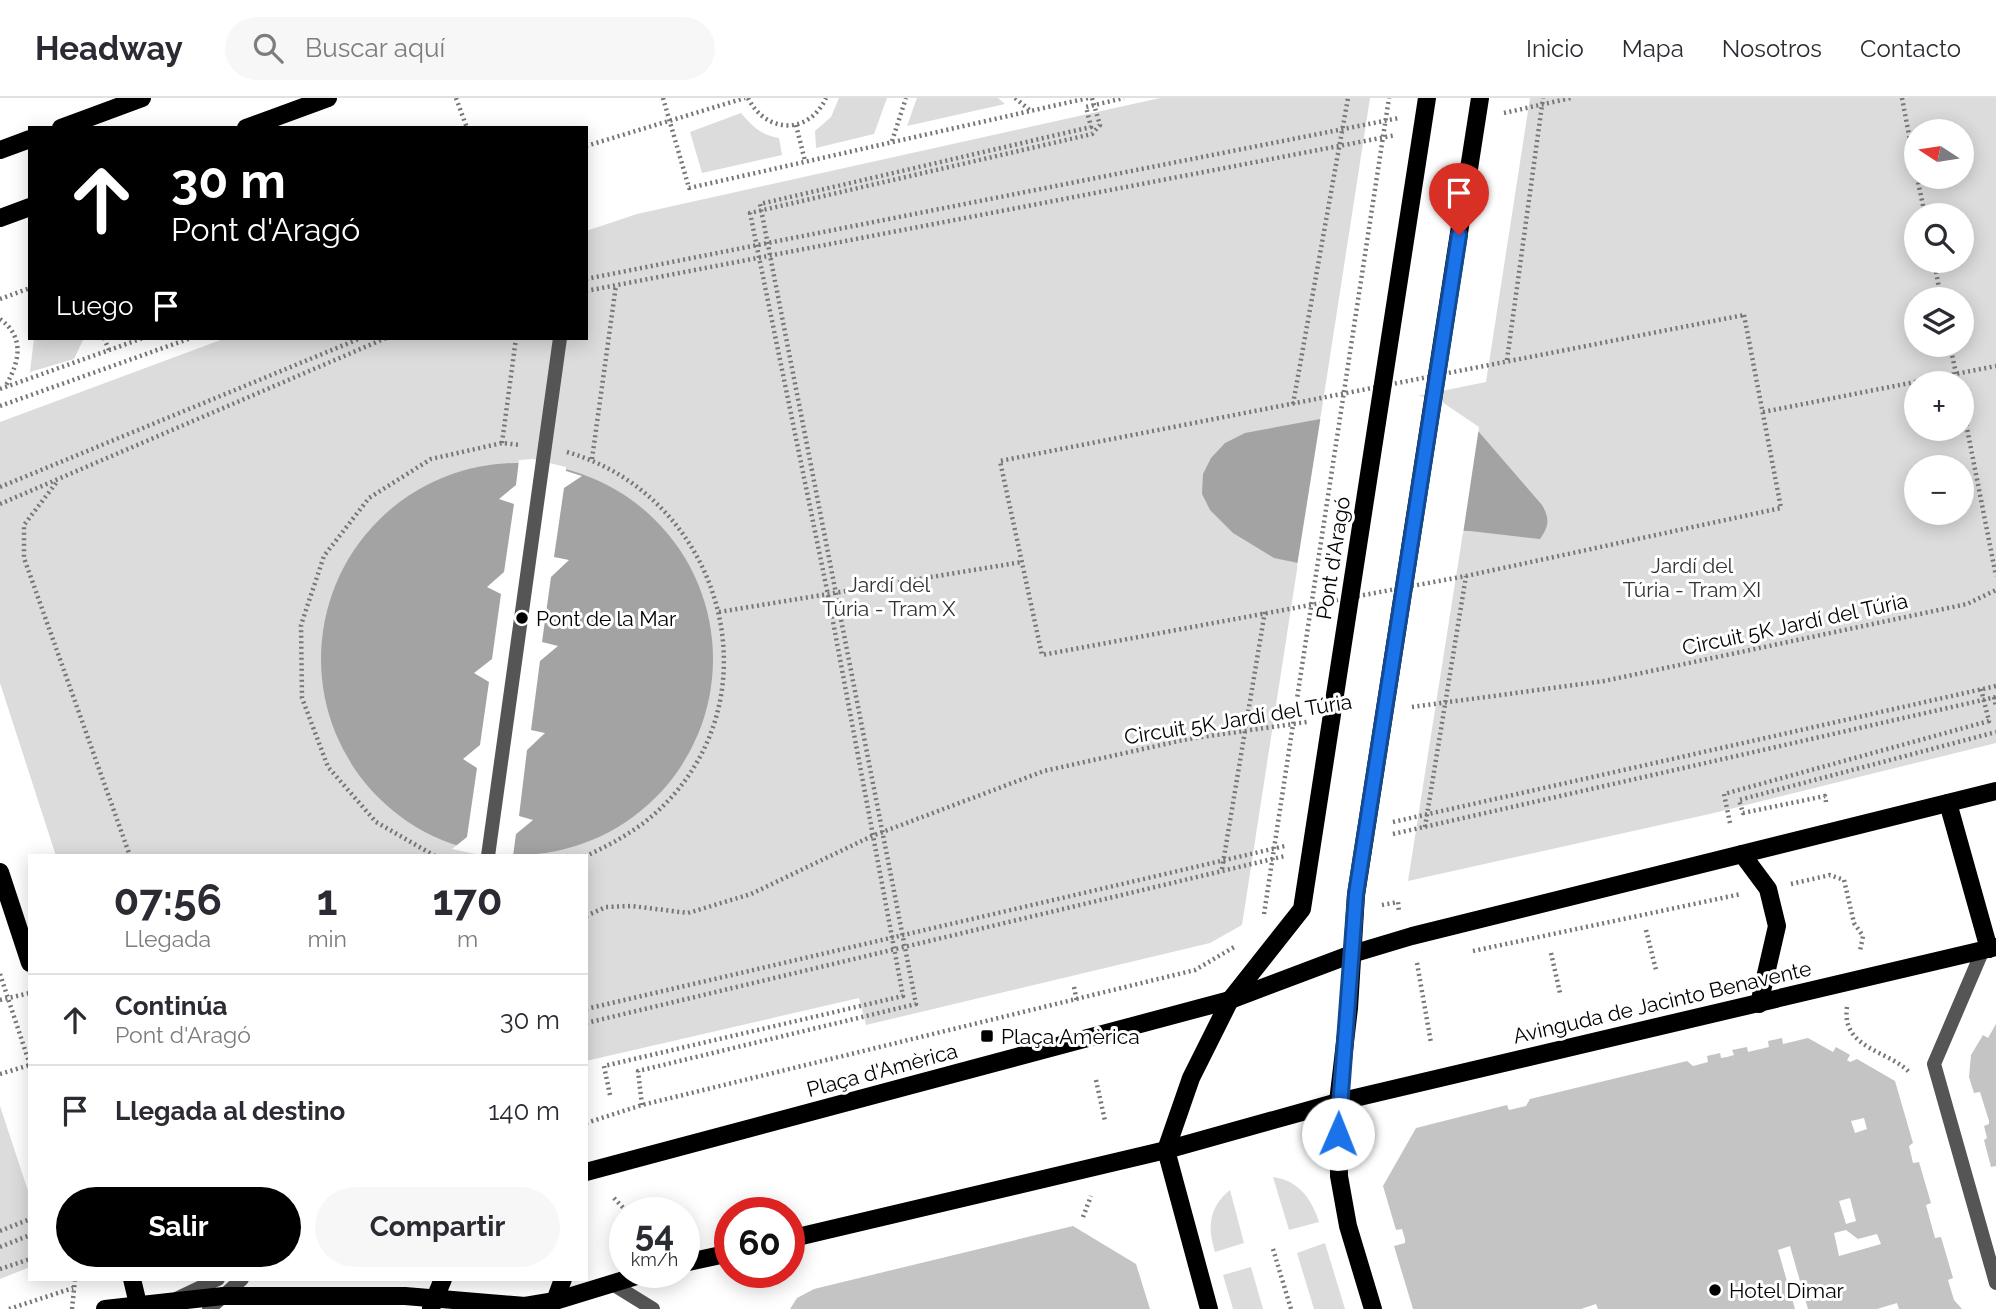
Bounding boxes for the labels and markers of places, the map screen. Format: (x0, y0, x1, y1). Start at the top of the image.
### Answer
pin (1429, 163, 1489, 235)
place label: Pont de la Mar (536, 606, 677, 631)
marker: Pont de la Mar (514, 610, 530, 626)
place label: Plaça Amèrica (1001, 1024, 1140, 1049)
marker: Plaça Amèrica (979, 1028, 995, 1044)
place label: Hotel Dimar (1729, 1278, 1845, 1303)
marker: Hotel Dimar (1707, 1282, 1723, 1298)

